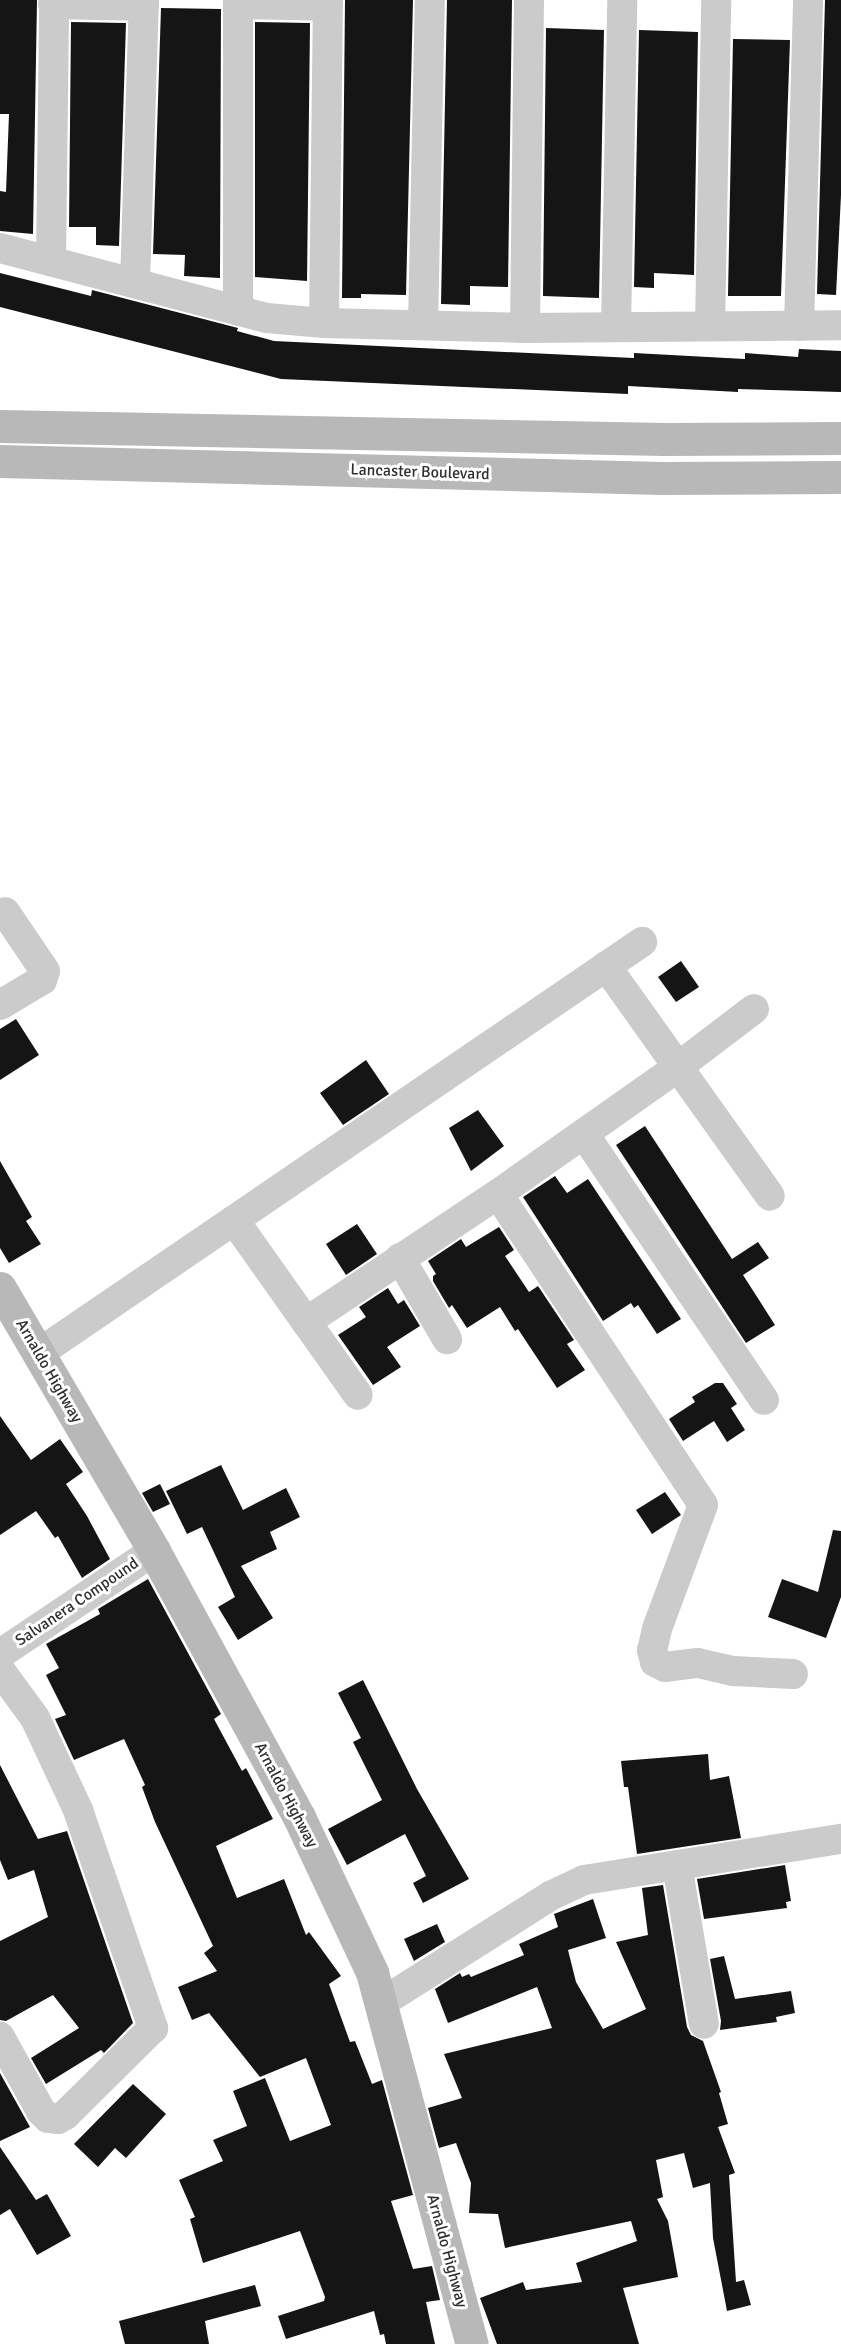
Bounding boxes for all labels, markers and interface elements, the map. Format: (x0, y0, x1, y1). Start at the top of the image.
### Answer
street label: Lancaster Boulevard (350, 460, 490, 484)
street label: Arnaldo Highway (12, 1316, 86, 1426)
street label: Salvanera Compound (12, 1554, 142, 1650)
street label: Arnaldo Highway (250, 1739, 322, 1851)
street label: Arnaldo Highway (423, 2192, 471, 2310)

